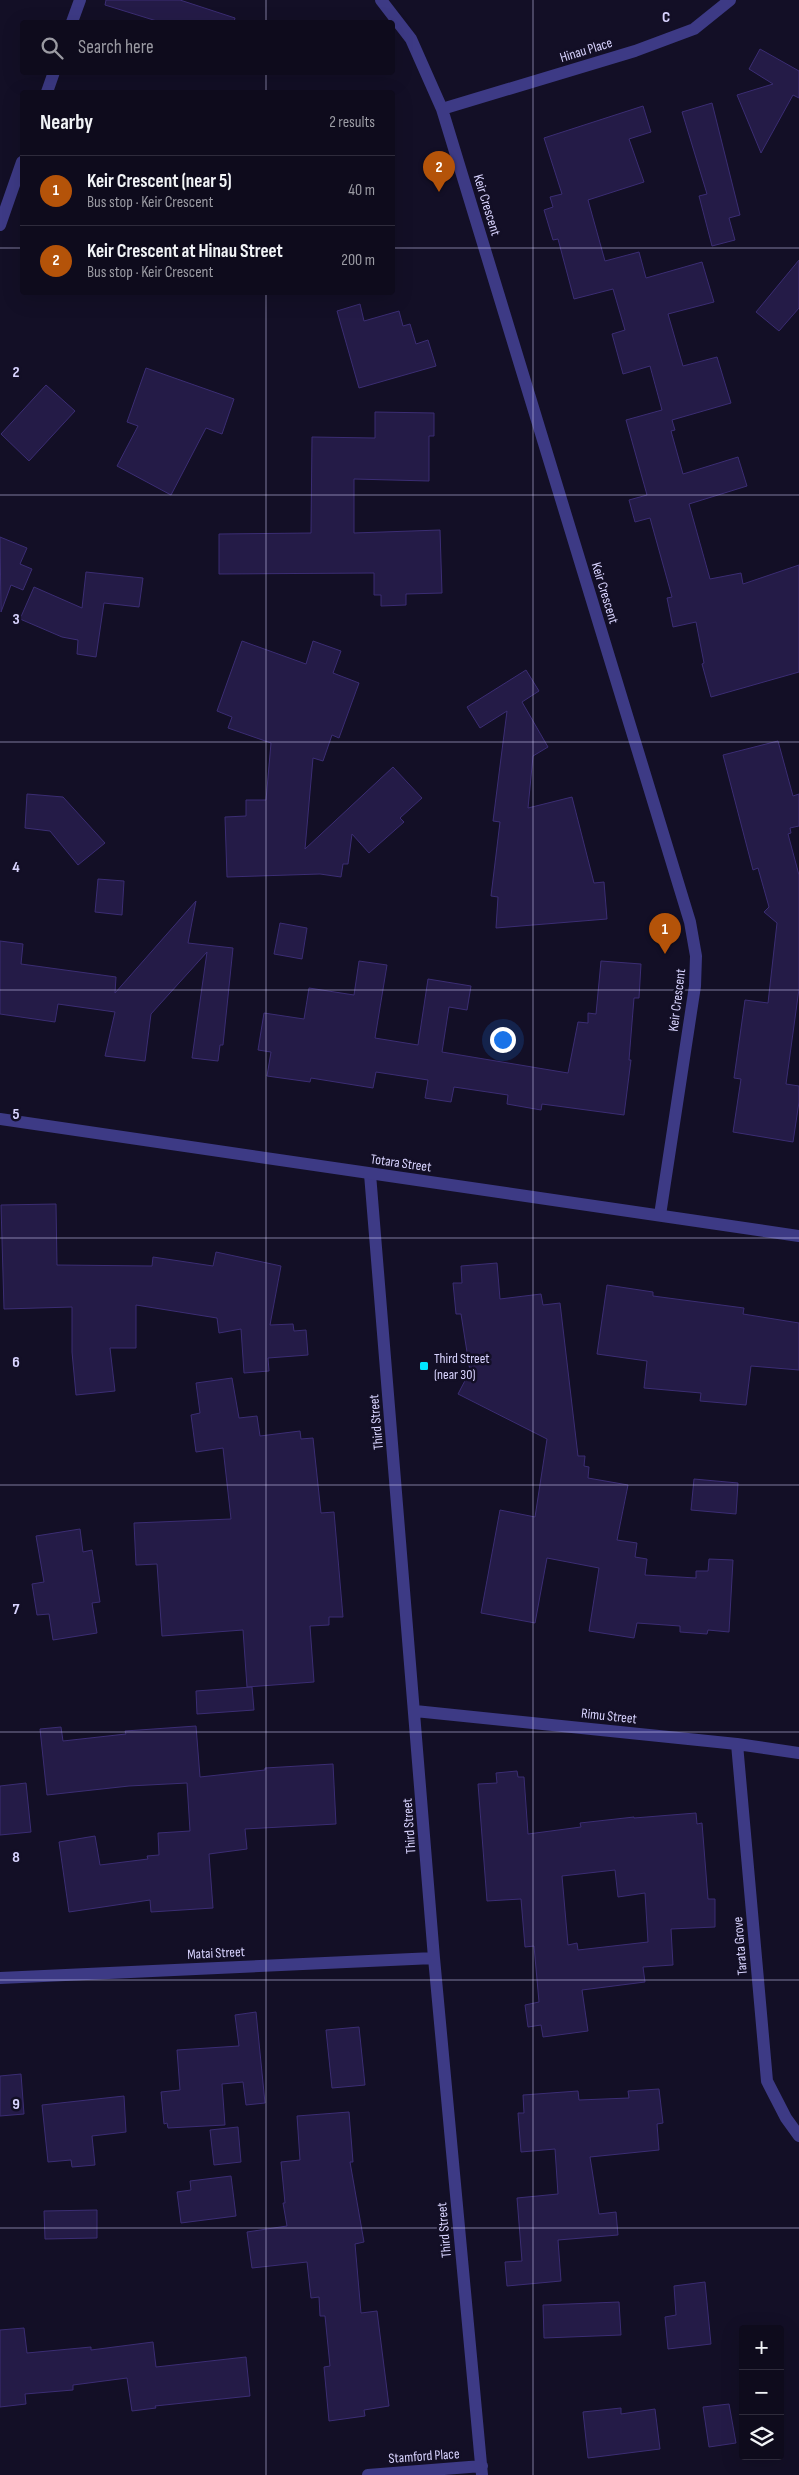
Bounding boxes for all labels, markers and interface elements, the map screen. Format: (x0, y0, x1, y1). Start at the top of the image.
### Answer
text: C (662, 8, 670, 27)
search box (20, 20, 395, 75)
icon: search (38, 34, 66, 62)
street label: Hinau Place (558, 34, 614, 66)
text: Search here (78, 36, 154, 59)
text: Nearby (40, 110, 93, 135)
text: 2 results (329, 113, 375, 132)
pin: 2 (423, 151, 455, 192)
text: Keir Crescent (near 5) (87, 170, 232, 193)
street label: Keir Crescent (470, 172, 504, 238)
text: 1 (53, 181, 59, 200)
text: 40 m (348, 181, 375, 200)
text: Bus stop · Keir Crescent (87, 193, 213, 212)
text: Keir Crescent at Hinau Street (87, 240, 283, 263)
text: 2 (52, 251, 60, 270)
text: 200 m (341, 251, 375, 270)
text: Bus stop · Keir Crescent (87, 263, 213, 282)
text: 2 (12, 363, 20, 382)
street label: Keir Crescent (588, 560, 622, 626)
text: 3 (12, 610, 20, 629)
text: 4 (12, 858, 20, 877)
pin: 1 (649, 913, 681, 954)
street label: Keir Crescent (665, 968, 689, 1032)
your location (490, 1027, 516, 1053)
text: 5 (12, 1105, 20, 1124)
street label: Totara Street (370, 1150, 432, 1176)
place label: Third Street (near 30) (434, 1350, 490, 1383)
text: 6 (12, 1353, 20, 1372)
marker: Third Street (near 30) (418, 1360, 430, 1372)
street label: Third Street (365, 1394, 387, 1450)
text: 7 (13, 1600, 20, 1619)
street label: Rimu Street (580, 1705, 638, 1727)
street label: Third Street (399, 1798, 419, 1854)
text: 8 (12, 1848, 20, 1867)
street label: Tarata Grove (729, 1916, 751, 1976)
street label: Matai Street (187, 1943, 245, 1963)
text: 9 (12, 2095, 20, 2114)
street label: Third Street (433, 2202, 455, 2258)
map controls (739, 2325, 784, 2460)
button: + (739, 2325, 784, 2370)
button: − (739, 2370, 784, 2415)
button: layers (739, 2415, 784, 2460)
street label: Stamford Place (388, 2445, 460, 2467)

